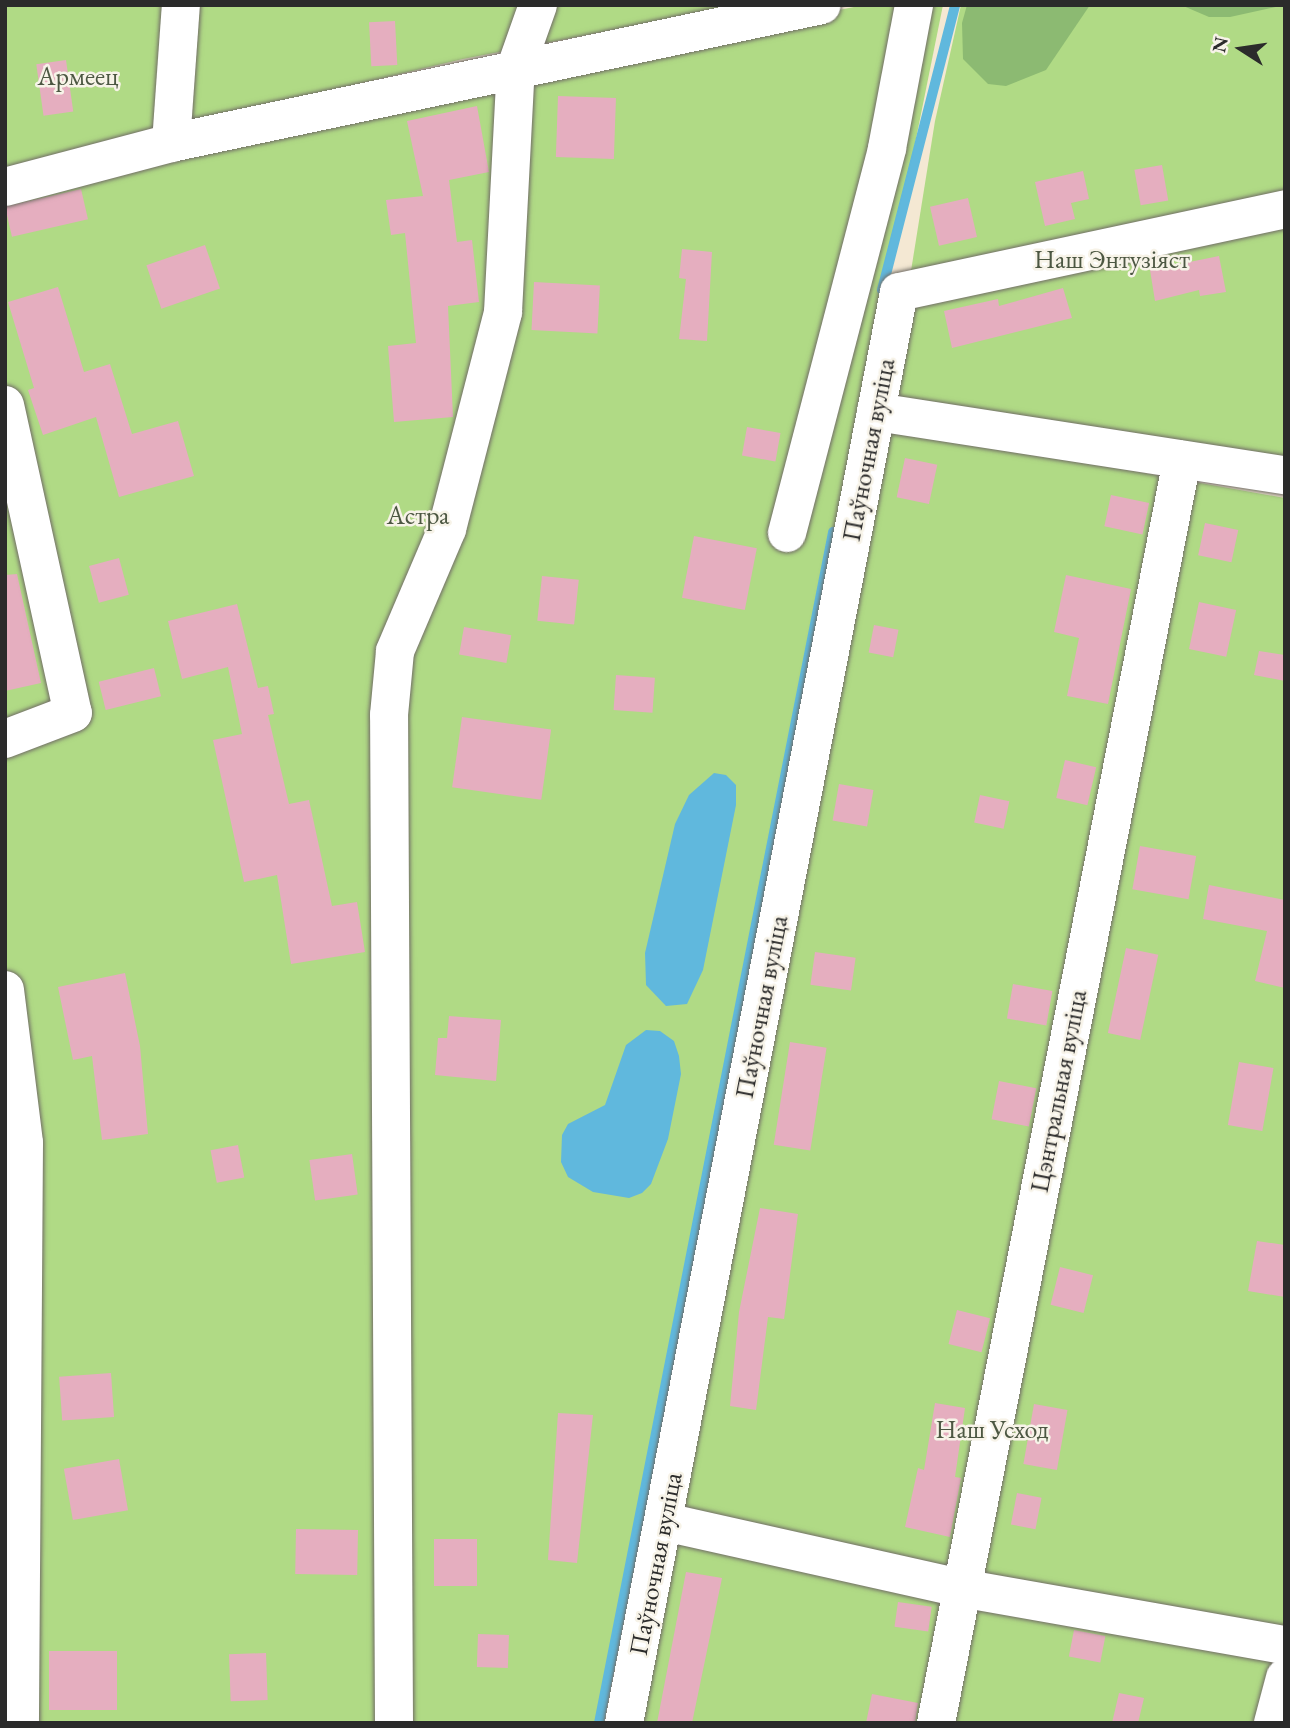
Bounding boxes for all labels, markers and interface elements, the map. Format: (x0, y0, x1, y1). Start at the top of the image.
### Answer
north arrow (1206, 14, 1276, 84)
text: N (1206, 34, 1234, 55)
park label: Армеец (38, 61, 118, 93)
park label: Наш Энтузіяст (1034, 244, 1190, 276)
street label: Паўночная вуліца (836, 356, 902, 544)
park label: Астра (387, 500, 449, 532)
street label: Паўночная вуліца (729, 913, 795, 1101)
street label: Цэнтральная вуліца (1024, 987, 1094, 1195)
park label: Наш Усход (935, 1414, 1049, 1446)
street label: Паўночная вуліца (623, 1470, 689, 1658)

